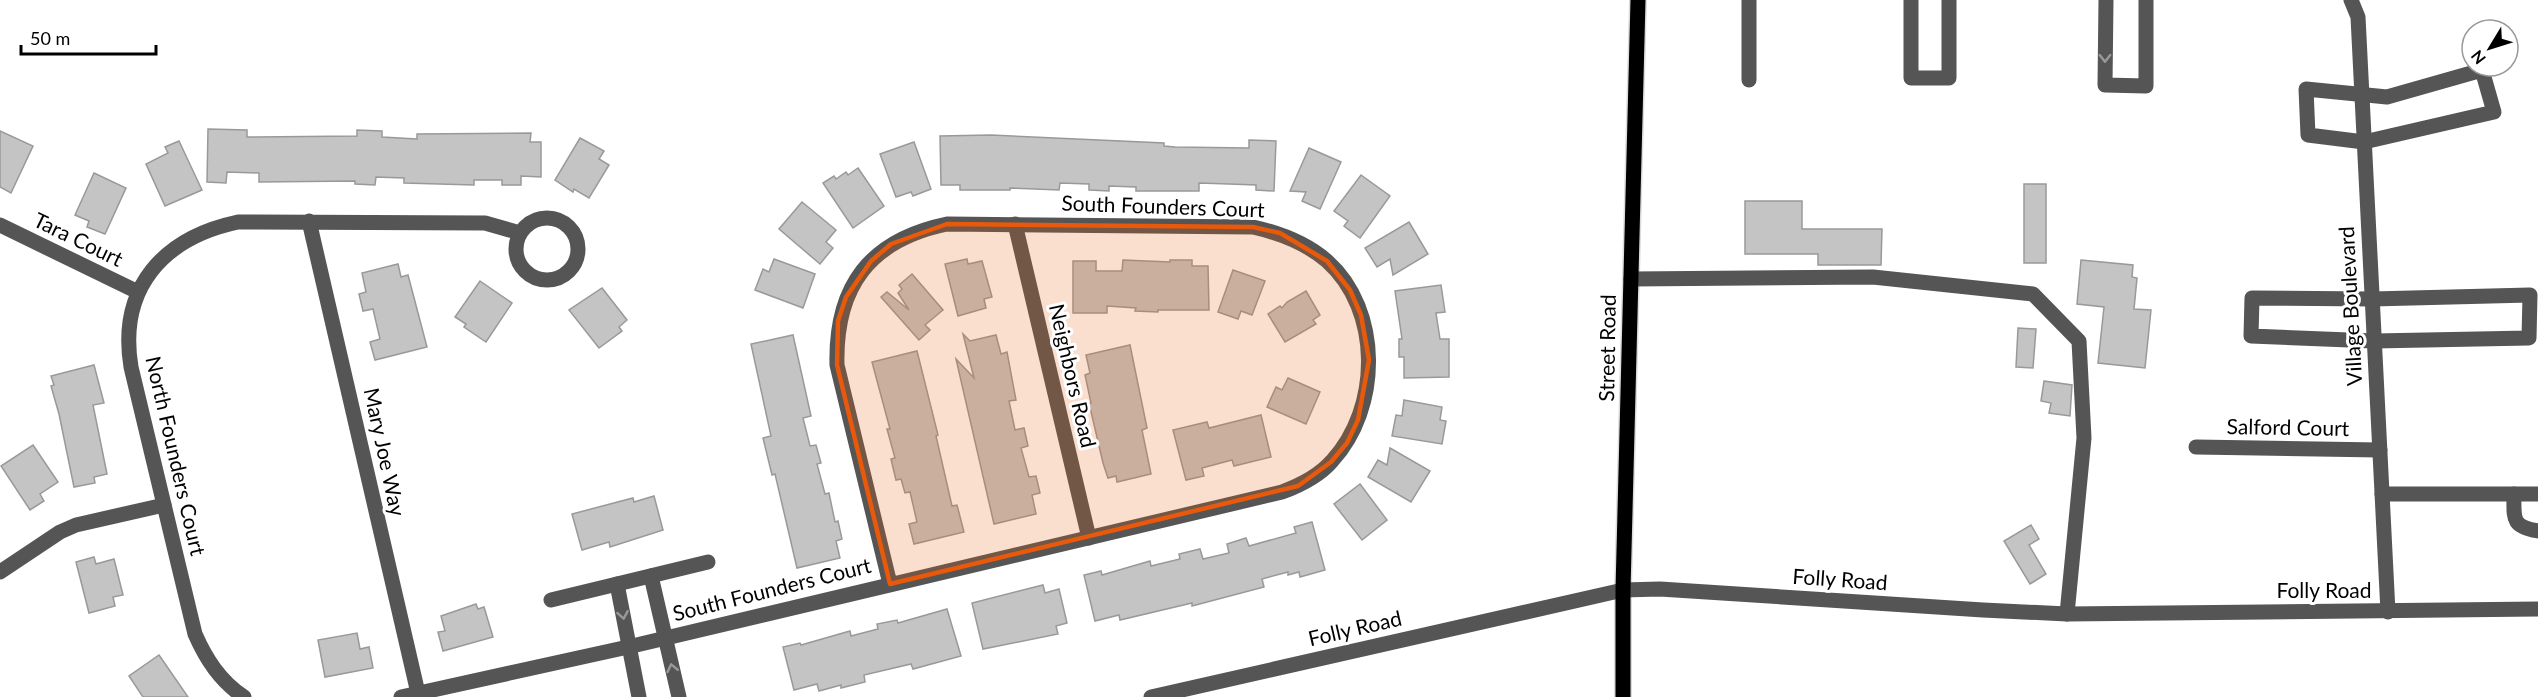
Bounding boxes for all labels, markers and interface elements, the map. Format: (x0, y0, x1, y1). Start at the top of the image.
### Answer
scale bar (21, 18, 156, 56)
north arrow (2460, 18, 2520, 78)
text: 50 m (30, 27, 70, 49)
text: N (2467, 47, 2489, 68)
one-way arrow (2099, 54, 2111, 63)
street label: South Founders Court (1061, 189, 1266, 222)
street label: Tara Court (30, 206, 128, 271)
street label: Village Boulevard (2333, 226, 2366, 386)
street label: Street Road (1593, 294, 1620, 402)
street label: Neighbors Road (1045, 301, 1102, 450)
street label: North Founders Court (141, 354, 212, 558)
street label: Mary Joe Way (360, 385, 411, 518)
street label: Salford Court (2227, 413, 2350, 440)
street label: South Founders Court (670, 552, 874, 625)
street label: Folly Road (1792, 563, 1888, 594)
street label: Folly Road (2276, 577, 2372, 602)
street label: Folly Road (1306, 605, 1404, 650)
one-way arrow (616, 611, 628, 620)
one-way arrow (666, 663, 679, 673)

